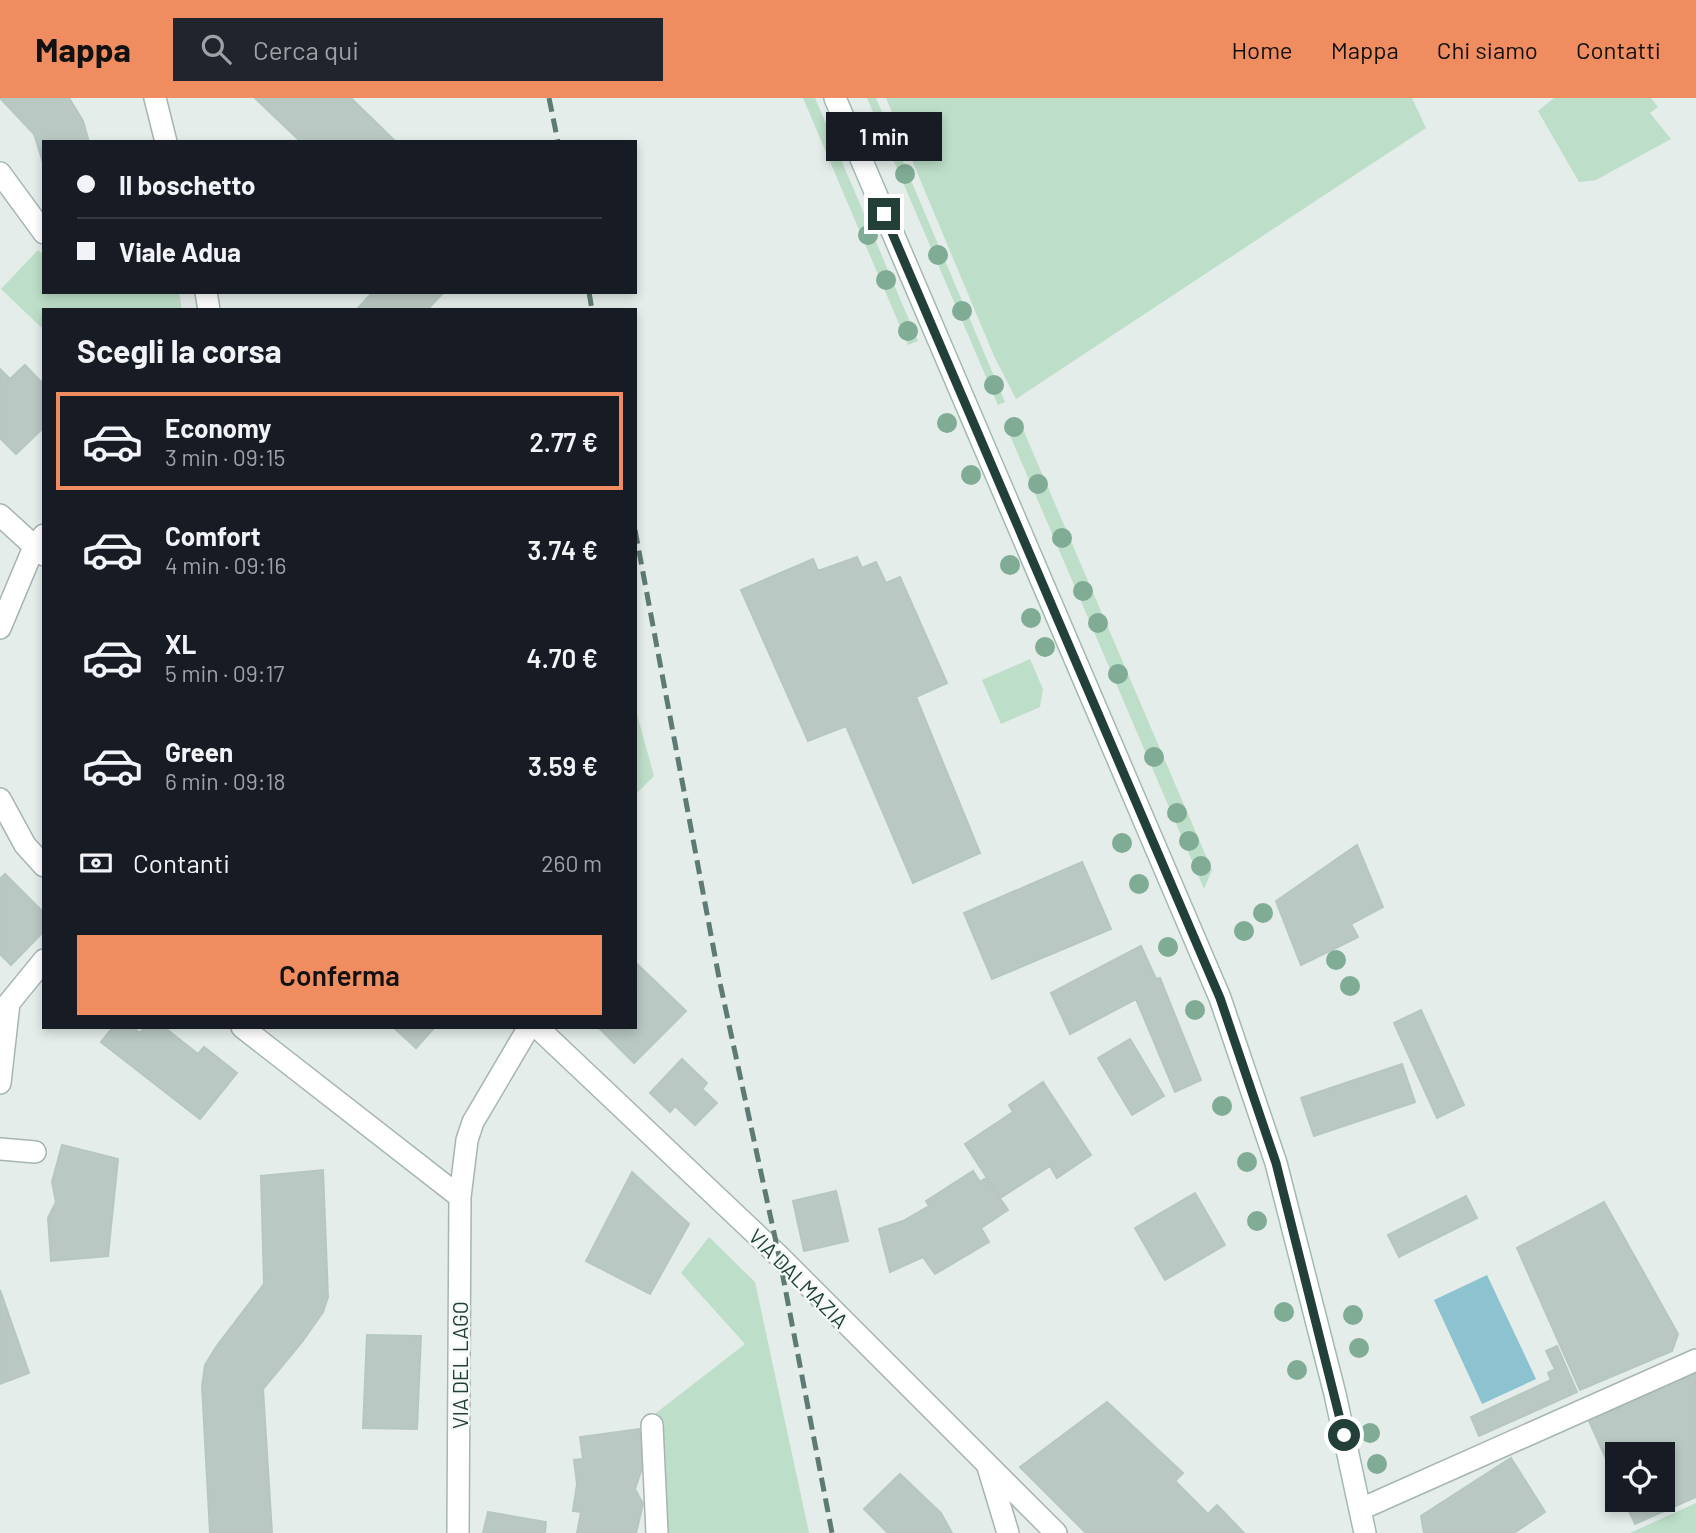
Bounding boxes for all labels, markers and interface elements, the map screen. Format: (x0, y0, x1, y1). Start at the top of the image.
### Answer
search box (173, 18, 663, 81)
text: Mappa (35, 29, 131, 69)
icon: search (197, 30, 235, 68)
text: Cerca qui (253, 34, 359, 65)
text: Home (1231, 35, 1293, 64)
text: Mappa (1331, 35, 1399, 64)
text: Chi siamo (1437, 35, 1538, 64)
text: Contatti (1576, 35, 1661, 64)
callout: 1 min (826, 113, 942, 162)
text: 1 min (859, 122, 909, 150)
text: Il boschetto (119, 169, 256, 200)
route end (868, 198, 900, 230)
text: Viale Adua (119, 236, 241, 267)
text: Scegli la corsa (77, 331, 282, 369)
icon: car (81, 410, 144, 473)
text: Economy (165, 412, 271, 443)
text: 2.77 € (529, 426, 598, 457)
text: 3 min · 09:15 (165, 443, 285, 471)
icon: car (81, 518, 144, 581)
text: Comfort (165, 520, 261, 551)
text: 3.74 € (527, 534, 598, 565)
text: 4 min · 09:16 (165, 551, 286, 579)
icon: car (81, 626, 144, 689)
text: XL (165, 628, 196, 659)
text: 4.70 € (527, 642, 598, 673)
text: 5 min · 09:17 (165, 659, 284, 687)
icon: car (81, 734, 144, 797)
text: Green (165, 736, 233, 767)
text: 3.59 € (528, 750, 598, 781)
text: 6 min · 09:18 (165, 767, 286, 795)
icon: cash (77, 844, 115, 882)
text: Contanti (133, 847, 230, 878)
text: 260 m (541, 849, 602, 877)
button: Conferma (77, 935, 602, 1015)
street label: VIA DALMAZIA (744, 1223, 854, 1333)
street label: VIA DEL LAGO (447, 1301, 472, 1429)
route start (1328, 1419, 1360, 1451)
map controls (1605, 1442, 1675, 1512)
button: locate (1605, 1442, 1675, 1512)

